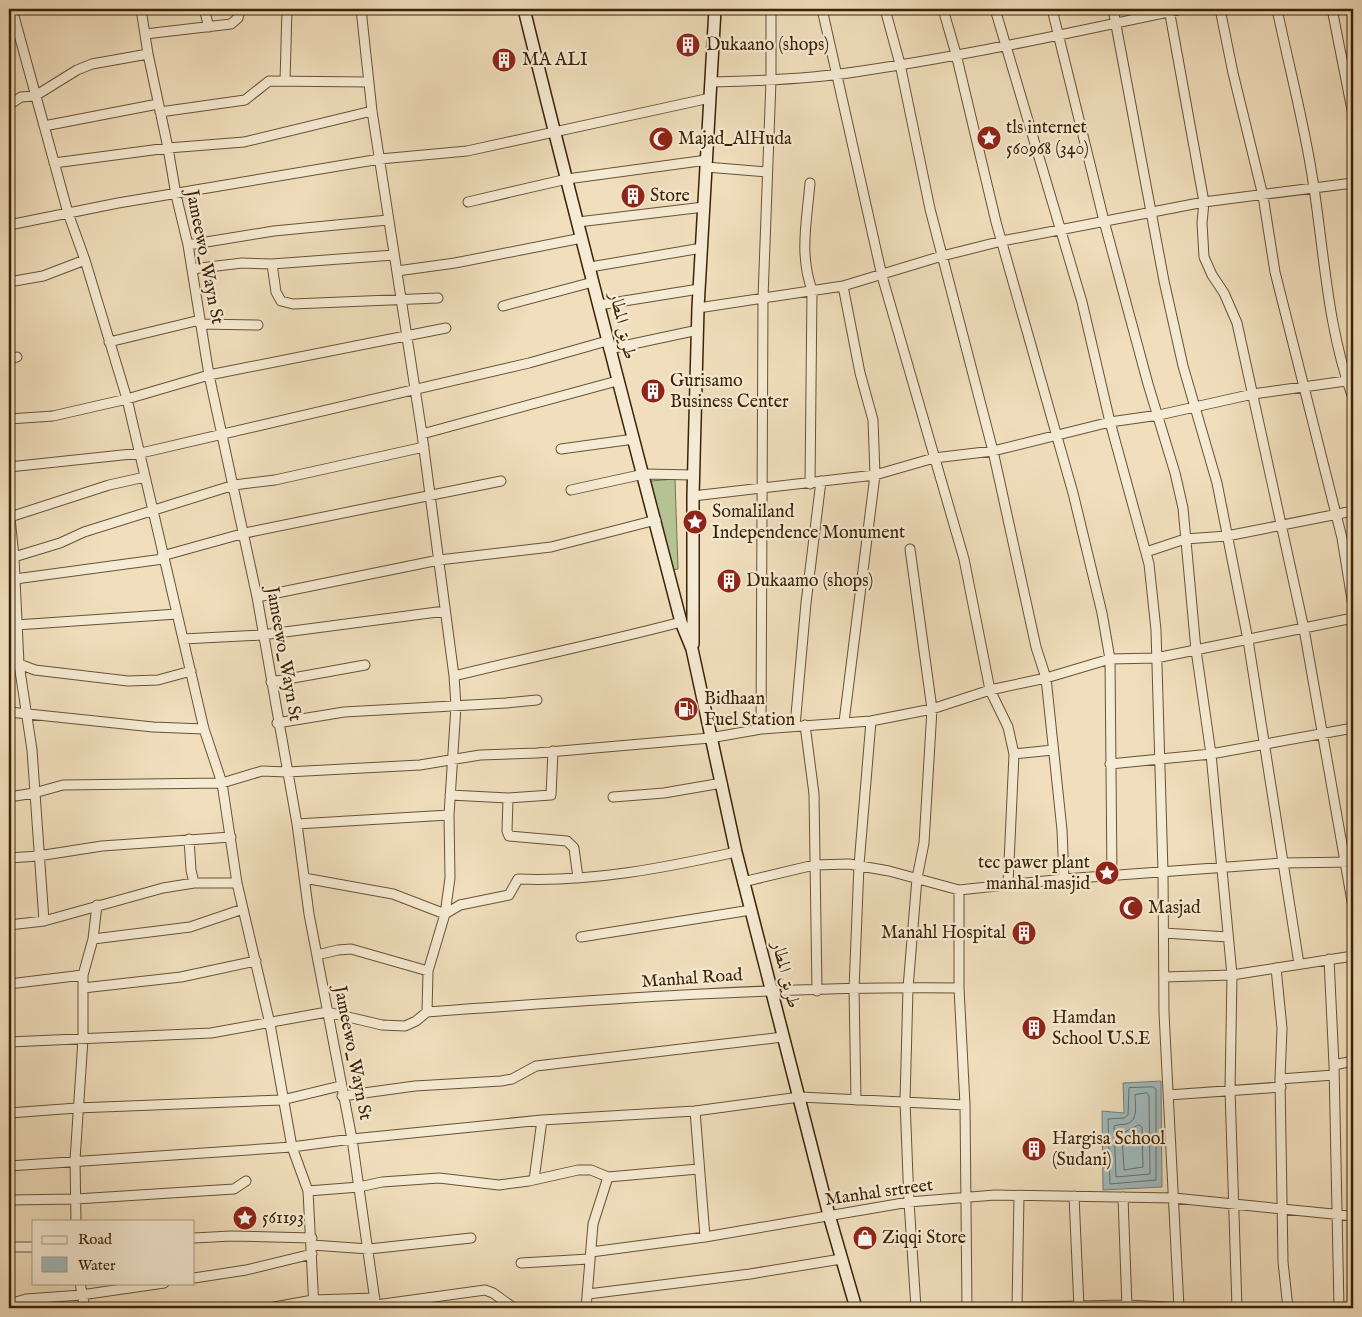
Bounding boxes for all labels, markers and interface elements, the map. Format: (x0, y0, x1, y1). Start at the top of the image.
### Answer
building icon: Dukaano (shops) (675, 32, 701, 58)
place label: Dukaano (shops) (706, 34, 829, 57)
building icon: MA ALI (491, 47, 517, 73)
place label: MA ALI (522, 49, 588, 72)
place label: tls internet 560968 (340) (1006, 117, 1089, 161)
place icon: tls internet 560968 (340) (976, 125, 1002, 151)
mosque icon: Majad_AlHuda (648, 126, 674, 152)
place label: Majad_AlHuda (678, 128, 792, 151)
building icon: Store (620, 183, 646, 209)
place label: Store (650, 185, 690, 208)
street label: Jameewo_Wayn St (179, 186, 228, 326)
street label: طريق المطار (603, 288, 641, 362)
place label: Gurisamo Business Center (670, 370, 789, 414)
building icon: Gurisamo Business Center (640, 378, 666, 404)
place label: Somaliland Independence Monument (712, 501, 905, 545)
place icon: Somaliland Independence Monument (682, 509, 708, 535)
building icon: Dukaamo (shops) (716, 568, 742, 594)
place label: Dukaamo (shops) (746, 570, 873, 593)
street label: Jameewo_Wayn St (259, 583, 306, 723)
place label: Bidhaan Fuel Station (704, 688, 796, 732)
fuel station icon: Bidhaan Fuel Station (673, 696, 699, 722)
place label: tec pawer plant manhal masjid (978, 852, 1090, 896)
place icon: tec pawer plant manhal masjid (1094, 860, 1120, 886)
mosque icon: Masjad (1118, 895, 1144, 921)
place label: Masjad (1148, 897, 1201, 920)
building icon: Manahl Hospital (1011, 920, 1037, 946)
place label: Manahl Hospital (881, 922, 1006, 945)
street label: طريق المطار (765, 937, 804, 1011)
street label: Manhal Road (641, 964, 744, 994)
street label: Jameewo_Wayn St (327, 982, 376, 1122)
place label: Hamdan School U.S.E (1052, 1007, 1151, 1051)
building icon: Hamdan School U.S.E (1021, 1015, 1047, 1041)
place label: Hargisa School (Sudani) (1052, 1128, 1165, 1172)
building icon: Hargisa School (Sudani) (1021, 1136, 1047, 1162)
street label: Manhal srtreet (823, 1174, 935, 1212)
place icon: 561193 (232, 1205, 258, 1231)
place label: 561193 (262, 1207, 304, 1230)
legend (32, 1220, 195, 1284)
shop icon: Ziqqi Store (852, 1225, 878, 1251)
place label: Ziqqi Store (882, 1227, 966, 1250)
text: Road (78, 1230, 113, 1249)
text: Water (78, 1256, 116, 1275)

